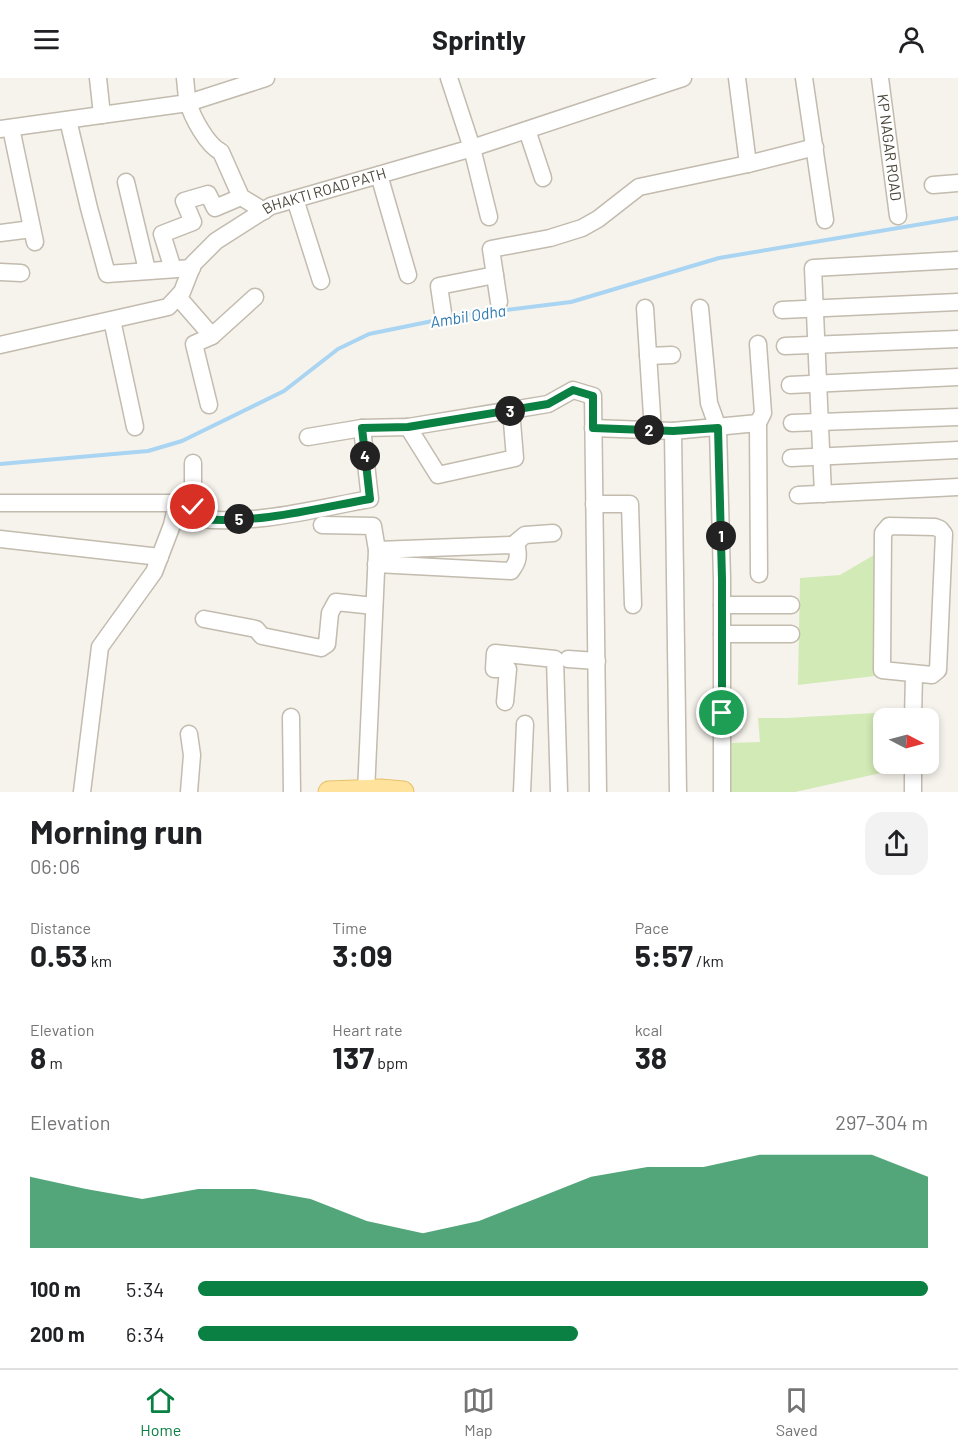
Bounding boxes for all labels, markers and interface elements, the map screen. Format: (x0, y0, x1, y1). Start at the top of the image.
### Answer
icon: menu (30, 23, 63, 56)
text: Sprintly (432, 23, 526, 55)
icon: person (895, 23, 928, 56)
street label: KP NAGAR ROAD (874, 93, 906, 202)
street label: BHAKTI ROAD PATH (258, 163, 388, 217)
water label: Ambil Odha (429, 300, 507, 331)
pin: 3 (495, 396, 525, 426)
text: 3 (506, 401, 514, 420)
pin: 2 (634, 415, 664, 445)
text: 2 (645, 420, 653, 439)
pin: 4 (350, 441, 380, 471)
text: 4 (360, 446, 370, 465)
pin (167, 481, 218, 532)
icon: check (176, 490, 209, 523)
pin: 5 (224, 504, 254, 534)
text: 5 (235, 509, 243, 528)
pin: 1 (706, 521, 736, 551)
text: 1 (718, 526, 724, 545)
pin (696, 687, 747, 738)
icon: arrive (705, 696, 738, 729)
north arrow (873, 708, 939, 774)
map controls (873, 708, 939, 774)
text: Morning run (30, 811, 203, 851)
button: share (865, 812, 928, 875)
text: 06:06 (30, 854, 80, 878)
text: Distance (30, 918, 91, 937)
text: Time (332, 918, 367, 937)
text: Pace (635, 918, 669, 937)
text: 0.53 (30, 937, 88, 973)
text: 3:09 (332, 937, 392, 973)
text: 5:57 (635, 937, 693, 973)
text: km (88, 951, 112, 970)
text: /km (693, 951, 724, 970)
text: Elevation (30, 1020, 94, 1039)
text: Heart rate (332, 1020, 403, 1039)
text: kcal (635, 1020, 663, 1039)
text: 8 (30, 1039, 46, 1075)
text: 137 (332, 1039, 374, 1075)
text: 38 (635, 1039, 667, 1075)
text: m (46, 1053, 63, 1072)
text: bpm (374, 1053, 408, 1072)
text: Elevation (30, 1110, 111, 1134)
text: 297–304 m (835, 1110, 928, 1134)
text: 100 m (30, 1277, 81, 1301)
text: 5:34 (126, 1277, 164, 1301)
text: 200 m (30, 1322, 85, 1346)
text: 6:34 (126, 1322, 164, 1346)
tab: Home (140, 1384, 181, 1439)
tab: Map (462, 1384, 495, 1439)
tab: Saved (776, 1384, 818, 1439)

